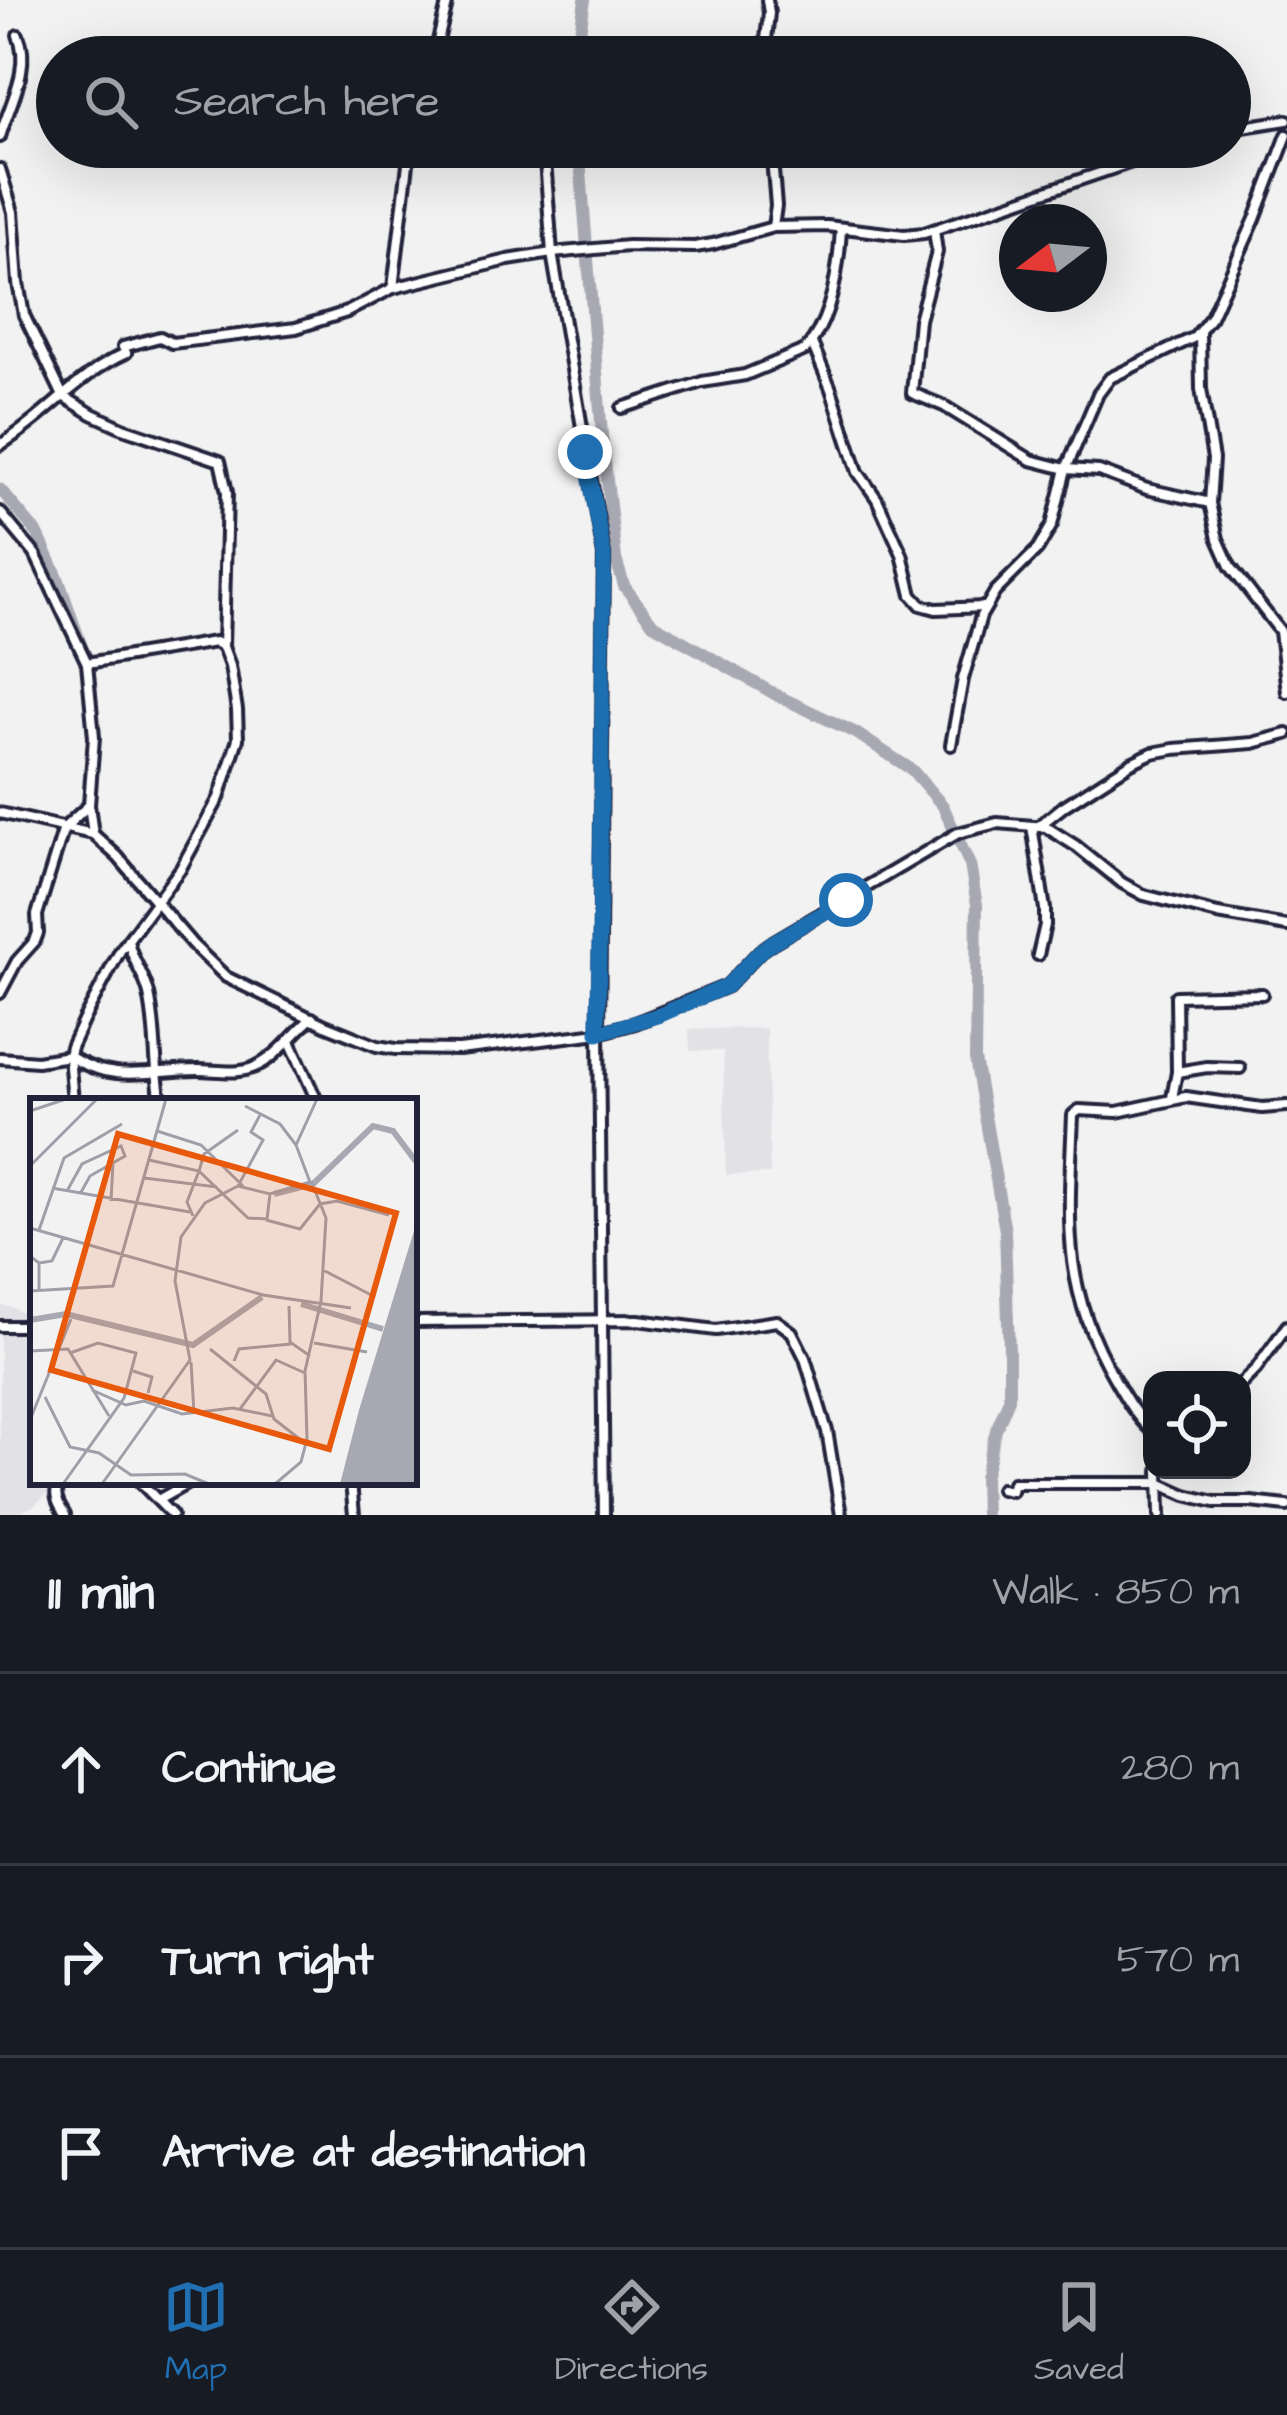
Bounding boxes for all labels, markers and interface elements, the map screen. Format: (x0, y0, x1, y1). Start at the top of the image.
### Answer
search box (36, 36, 1251, 168)
icon: search (78, 69, 144, 135)
text: Search here (174, 71, 440, 133)
north arrow (999, 204, 1107, 312)
route end (558, 425, 612, 479)
route start (819, 873, 873, 927)
inset map (30, 1098, 417, 1485)
map controls (1143, 1371, 1251, 1479)
button: locate (1143, 1371, 1251, 1479)
text: 11 min (48, 1558, 154, 1629)
text: Walk · 850 m (992, 1566, 1239, 1620)
icon: ahead (48, 1736, 114, 1802)
text: Continue (162, 1738, 336, 1800)
text: 280 m (1121, 1742, 1239, 1796)
icon: right (48, 1928, 114, 1994)
text: Turn right (162, 1930, 374, 1992)
text: 570 m (1117, 1934, 1239, 1988)
icon: arrive (48, 2120, 114, 2186)
text: Arrive at destination (162, 2122, 585, 2184)
tab: Map (163, 2274, 229, 2392)
tab: Directions (555, 2274, 708, 2392)
tab: Saved (1034, 2274, 1124, 2392)

